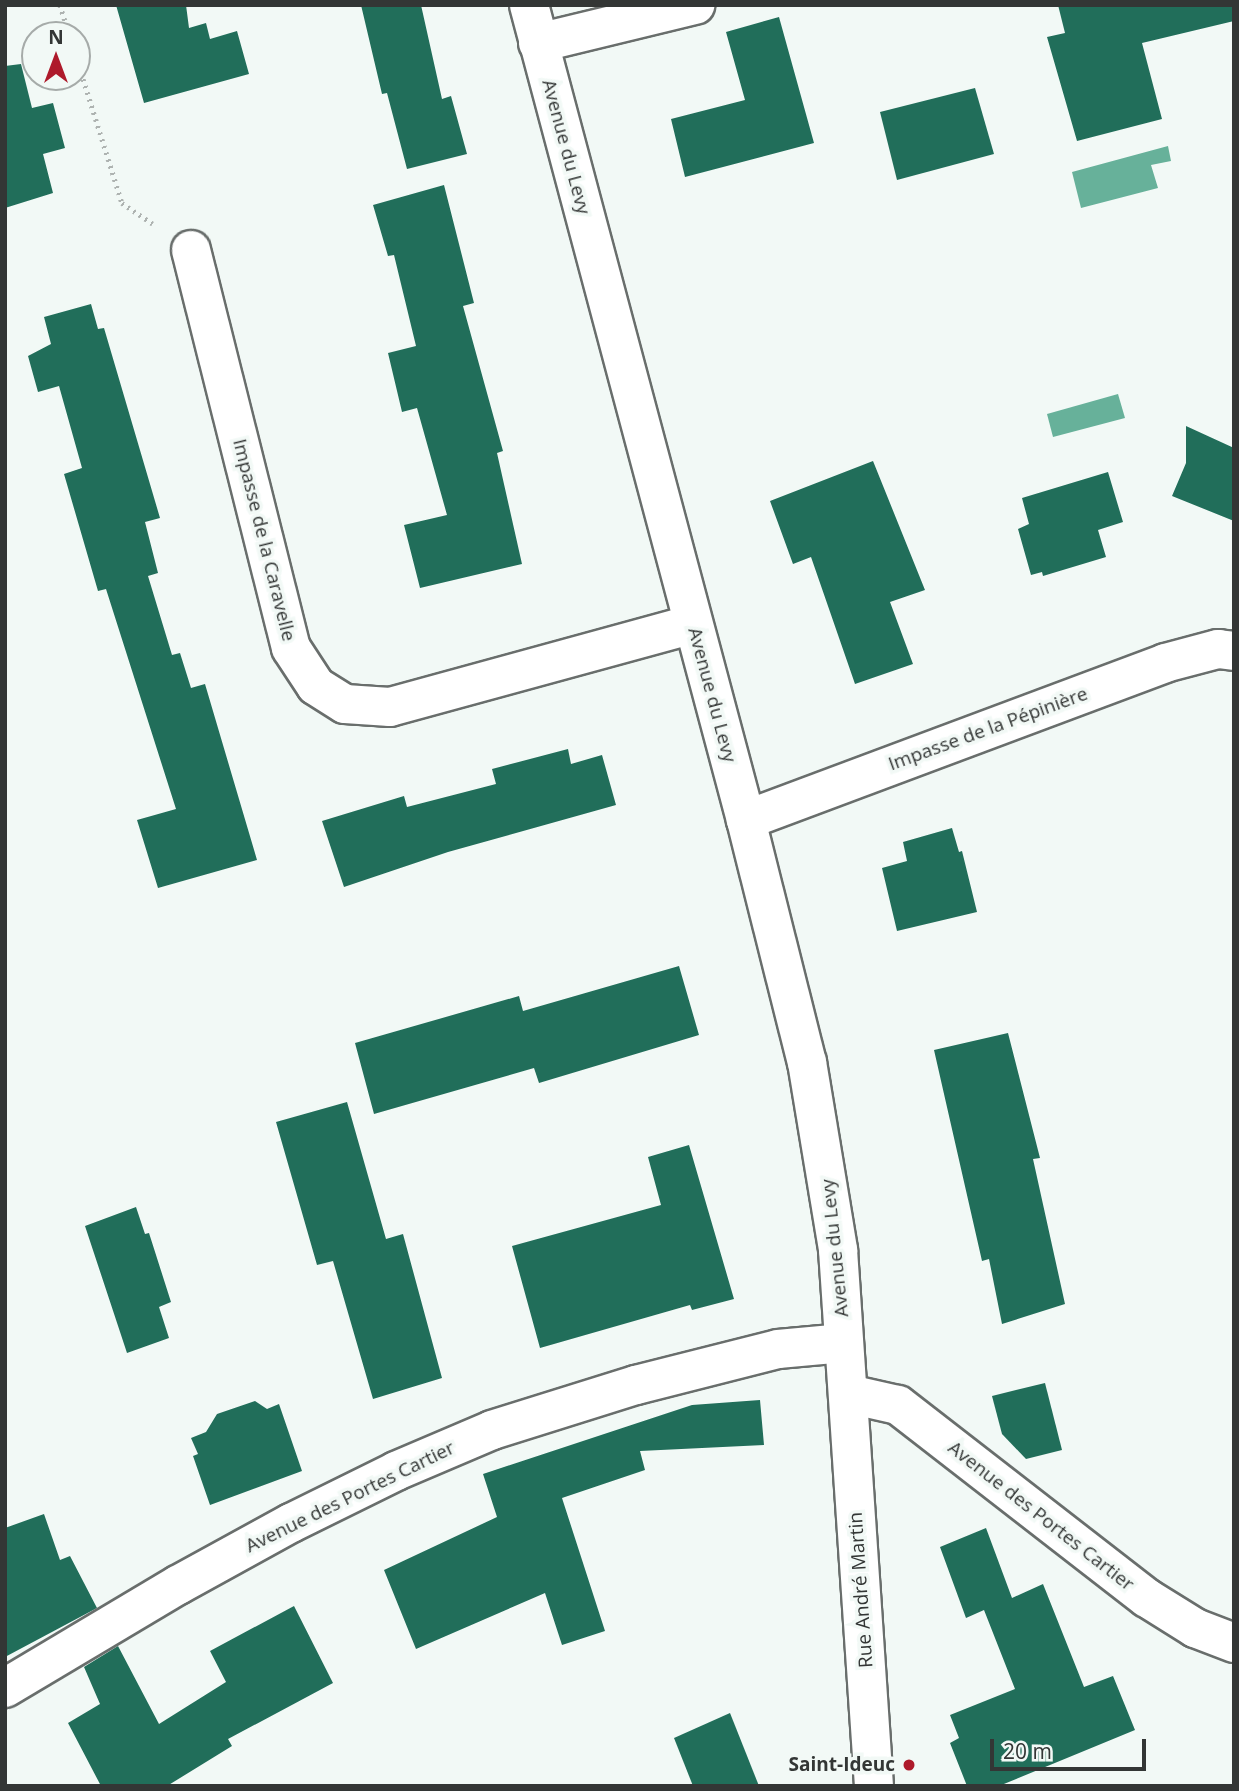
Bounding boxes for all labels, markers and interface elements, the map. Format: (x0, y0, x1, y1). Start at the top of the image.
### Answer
north arrow (21, 21, 91, 91)
text: N (48, 24, 64, 50)
street label: Avenue du Levy (537, 77, 595, 217)
street label: Impasse de la Caravelle (228, 437, 300, 643)
street label: Avenue du Levy (683, 625, 741, 765)
street label: Impasse de la Pépinière (885, 682, 1091, 776)
street label: Avenue du Levy (816, 1178, 854, 1318)
street label: Avenue des Portes Cartier (242, 1436, 458, 1558)
street label: Avenue des Portes Cartier (943, 1436, 1139, 1596)
street label: Rue André Martin (844, 1511, 878, 1669)
scale bar (994, 1724, 1150, 1768)
text: 20 m (1003, 1737, 1052, 1765)
place label: Saint-Ideuc (789, 1754, 895, 1776)
marker: Saint-Ideuc (901, 1757, 917, 1773)

